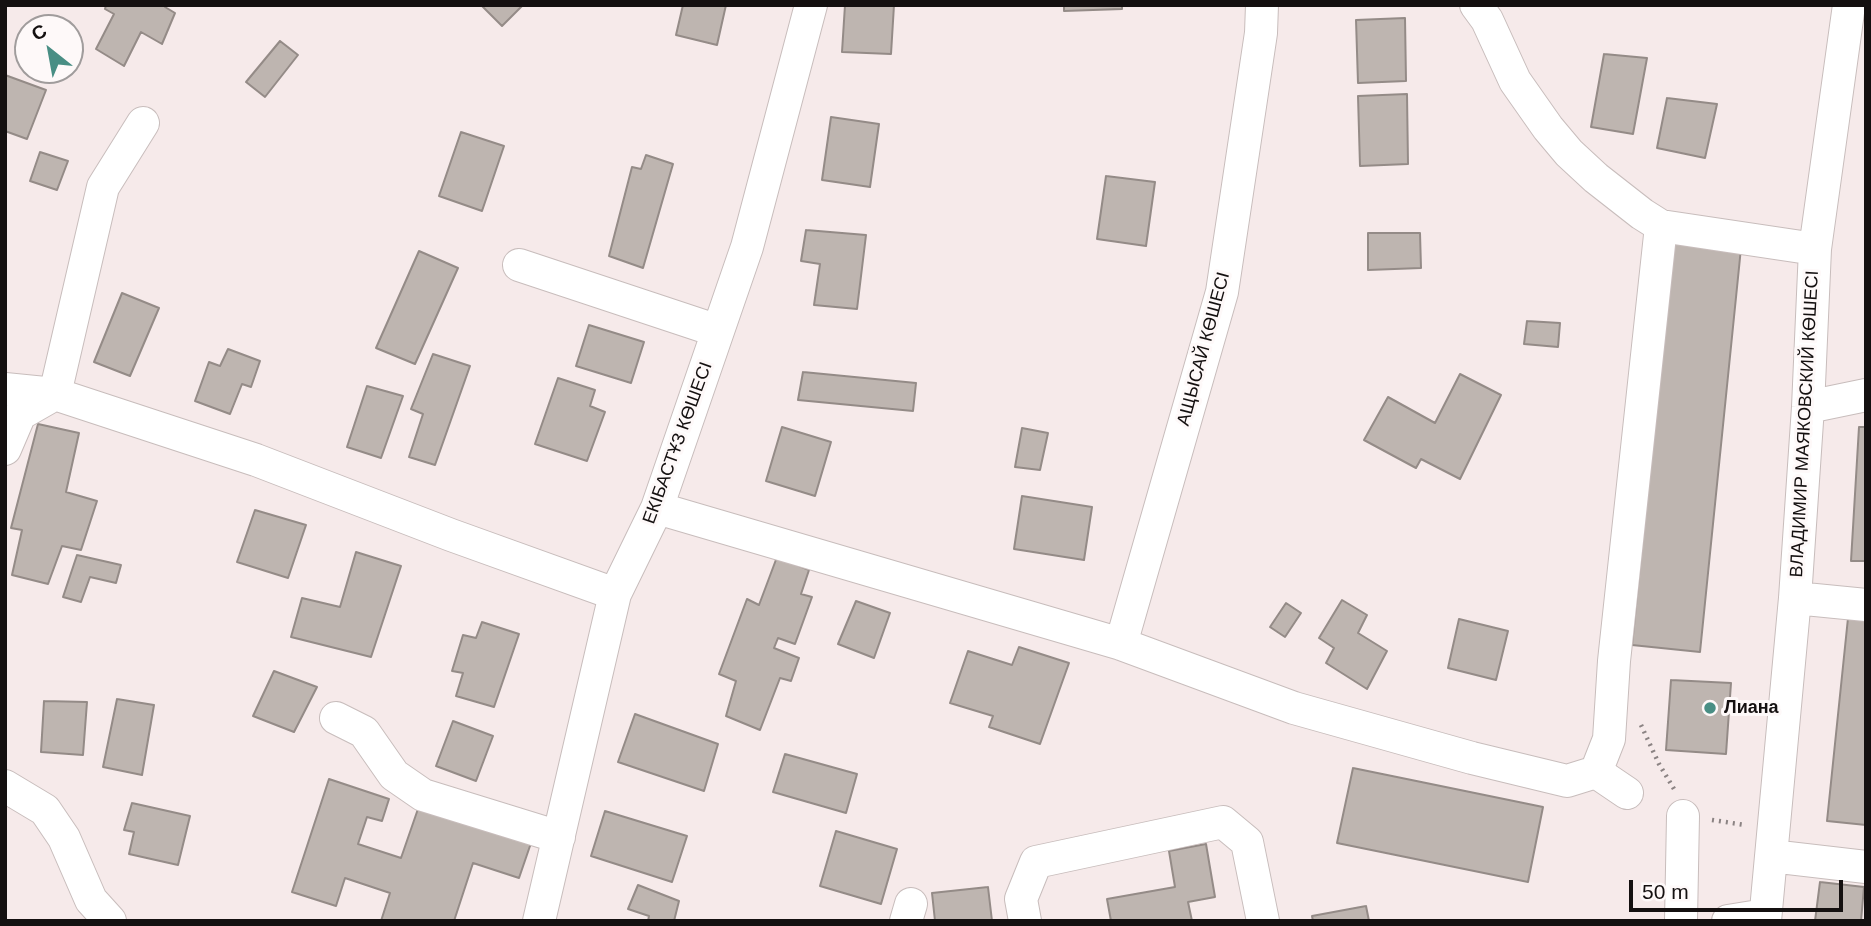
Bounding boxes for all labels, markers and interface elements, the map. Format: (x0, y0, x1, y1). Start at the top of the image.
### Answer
north arrow (14, 14, 84, 84)
text: С (28, 20, 50, 45)
street label: АЩЫСАЙ КӨШЕСІ (1173, 270, 1235, 428)
street label: ВЛАДИМИР МАЯКОВСКИЙ КӨШЕСІ (1786, 270, 1824, 578)
street label: ЕКІБАСТҰЗ КӨШЕСІ (639, 359, 717, 527)
place label: Лиана (1724, 697, 1779, 719)
marker: Лиана (1702, 700, 1718, 716)
scale bar (1633, 866, 1846, 910)
text: 50 m (1642, 880, 1689, 903)

